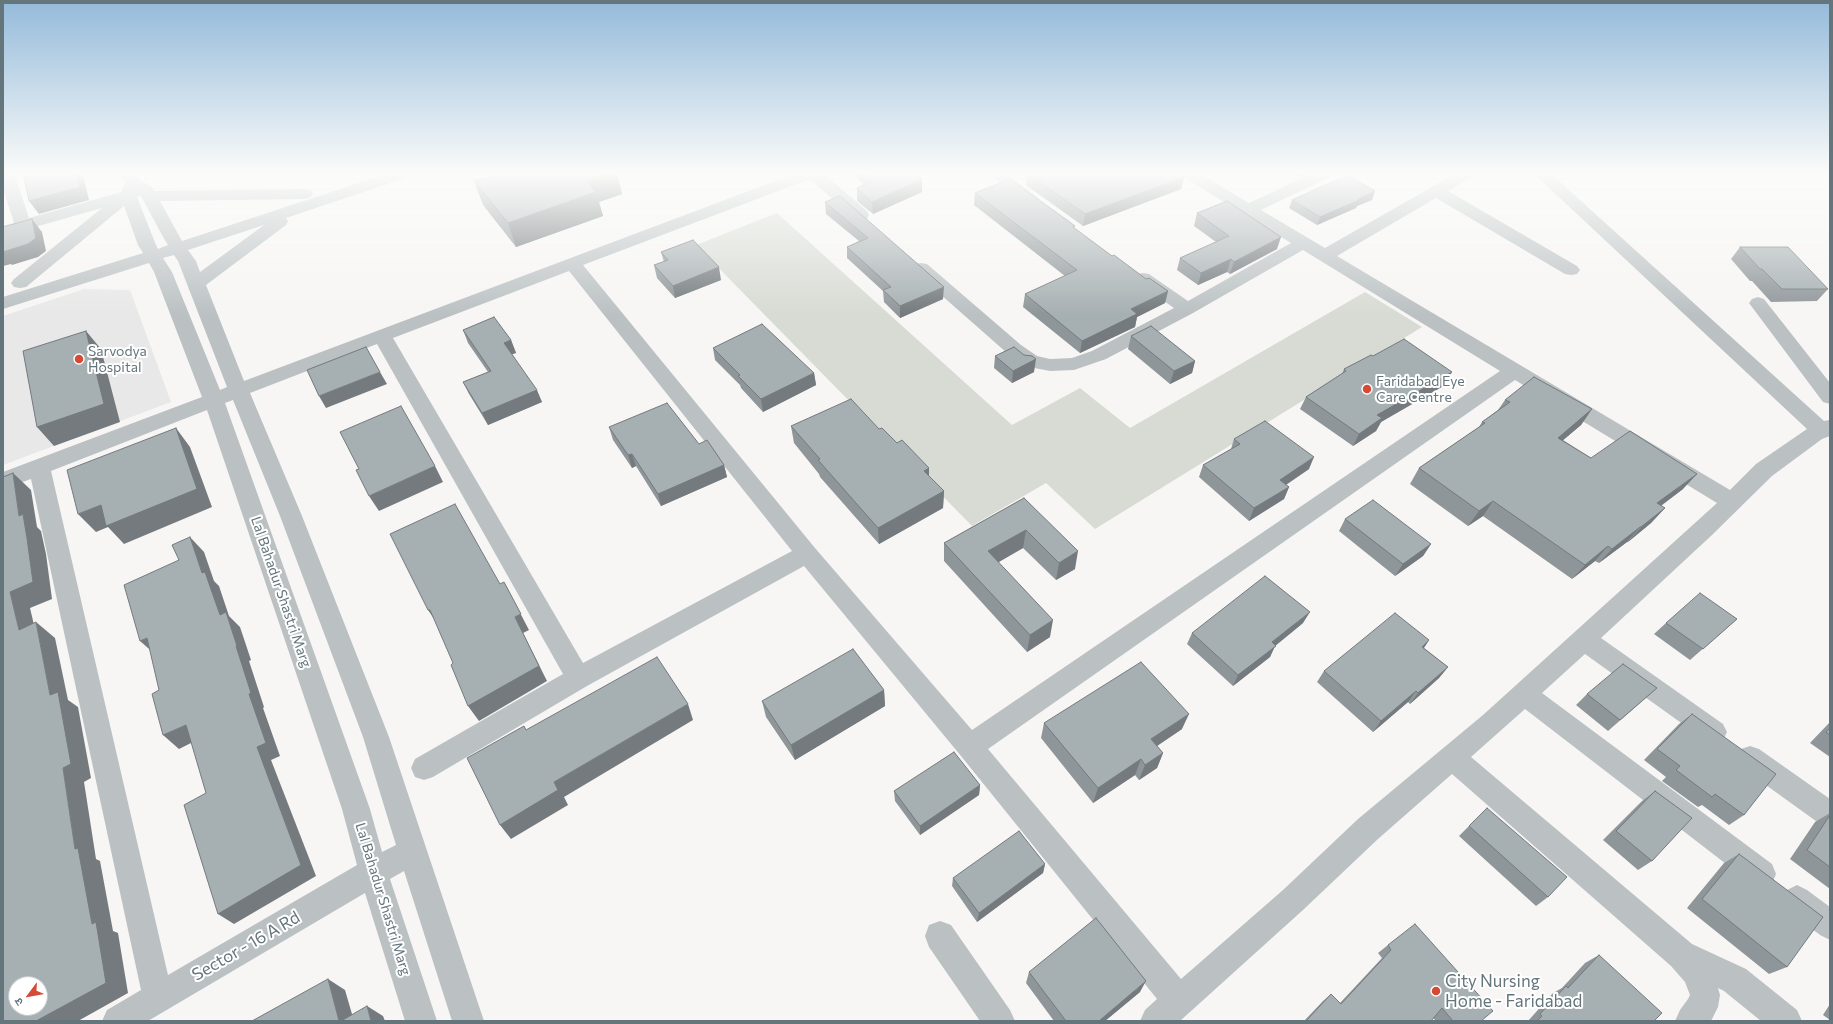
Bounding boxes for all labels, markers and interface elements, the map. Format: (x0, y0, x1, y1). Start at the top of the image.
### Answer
place label: Sarvodya Hospital (88, 343, 147, 376)
marker: Sarvodya Hospital (73, 353, 85, 365)
place label: Faridabad Eye Care Centre (1376, 373, 1465, 406)
marker: Faridabad Eye Care Centre (1361, 383, 1373, 395)
street label: Lal Bahadur Shastri Marg (247, 514, 315, 670)
street label: Lal Bahadur Shastri Marg (352, 821, 414, 977)
street label: Sector - 16 A Rd (188, 907, 304, 985)
place label: City Nursing Home - Faridabad (1445, 971, 1582, 1011)
north arrow (8, 976, 48, 1016)
marker: City Nursing Home - Faridabad (1430, 985, 1442, 997)
text: उ (11, 996, 25, 1008)

